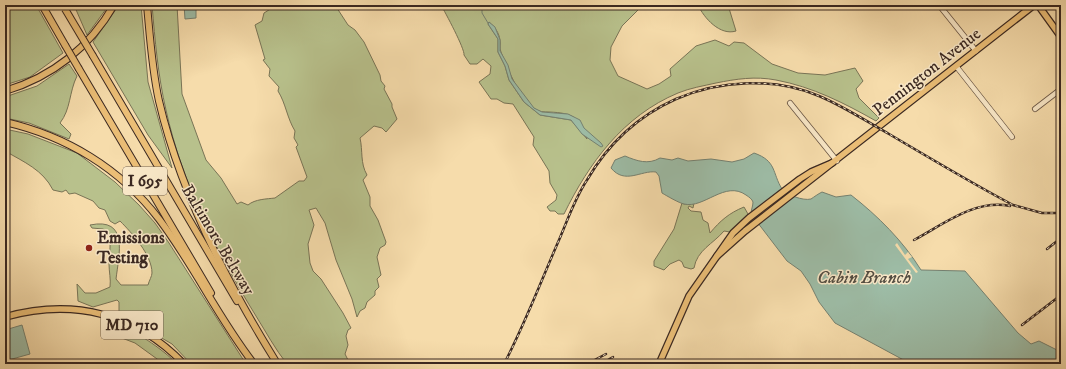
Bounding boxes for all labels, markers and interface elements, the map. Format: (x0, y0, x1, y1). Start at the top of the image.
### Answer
street label: Pennington Avenue (869, 23, 985, 121)
road number: I 695 (123, 167, 167, 195)
street label: Baltimore Beltway (176, 181, 260, 300)
place label: Emissions Testing (96, 227, 165, 269)
marker: Emissions Testing (84, 243, 94, 253)
water label: Cabin Branch (817, 267, 911, 289)
road number: MD 710 (101, 311, 163, 339)

